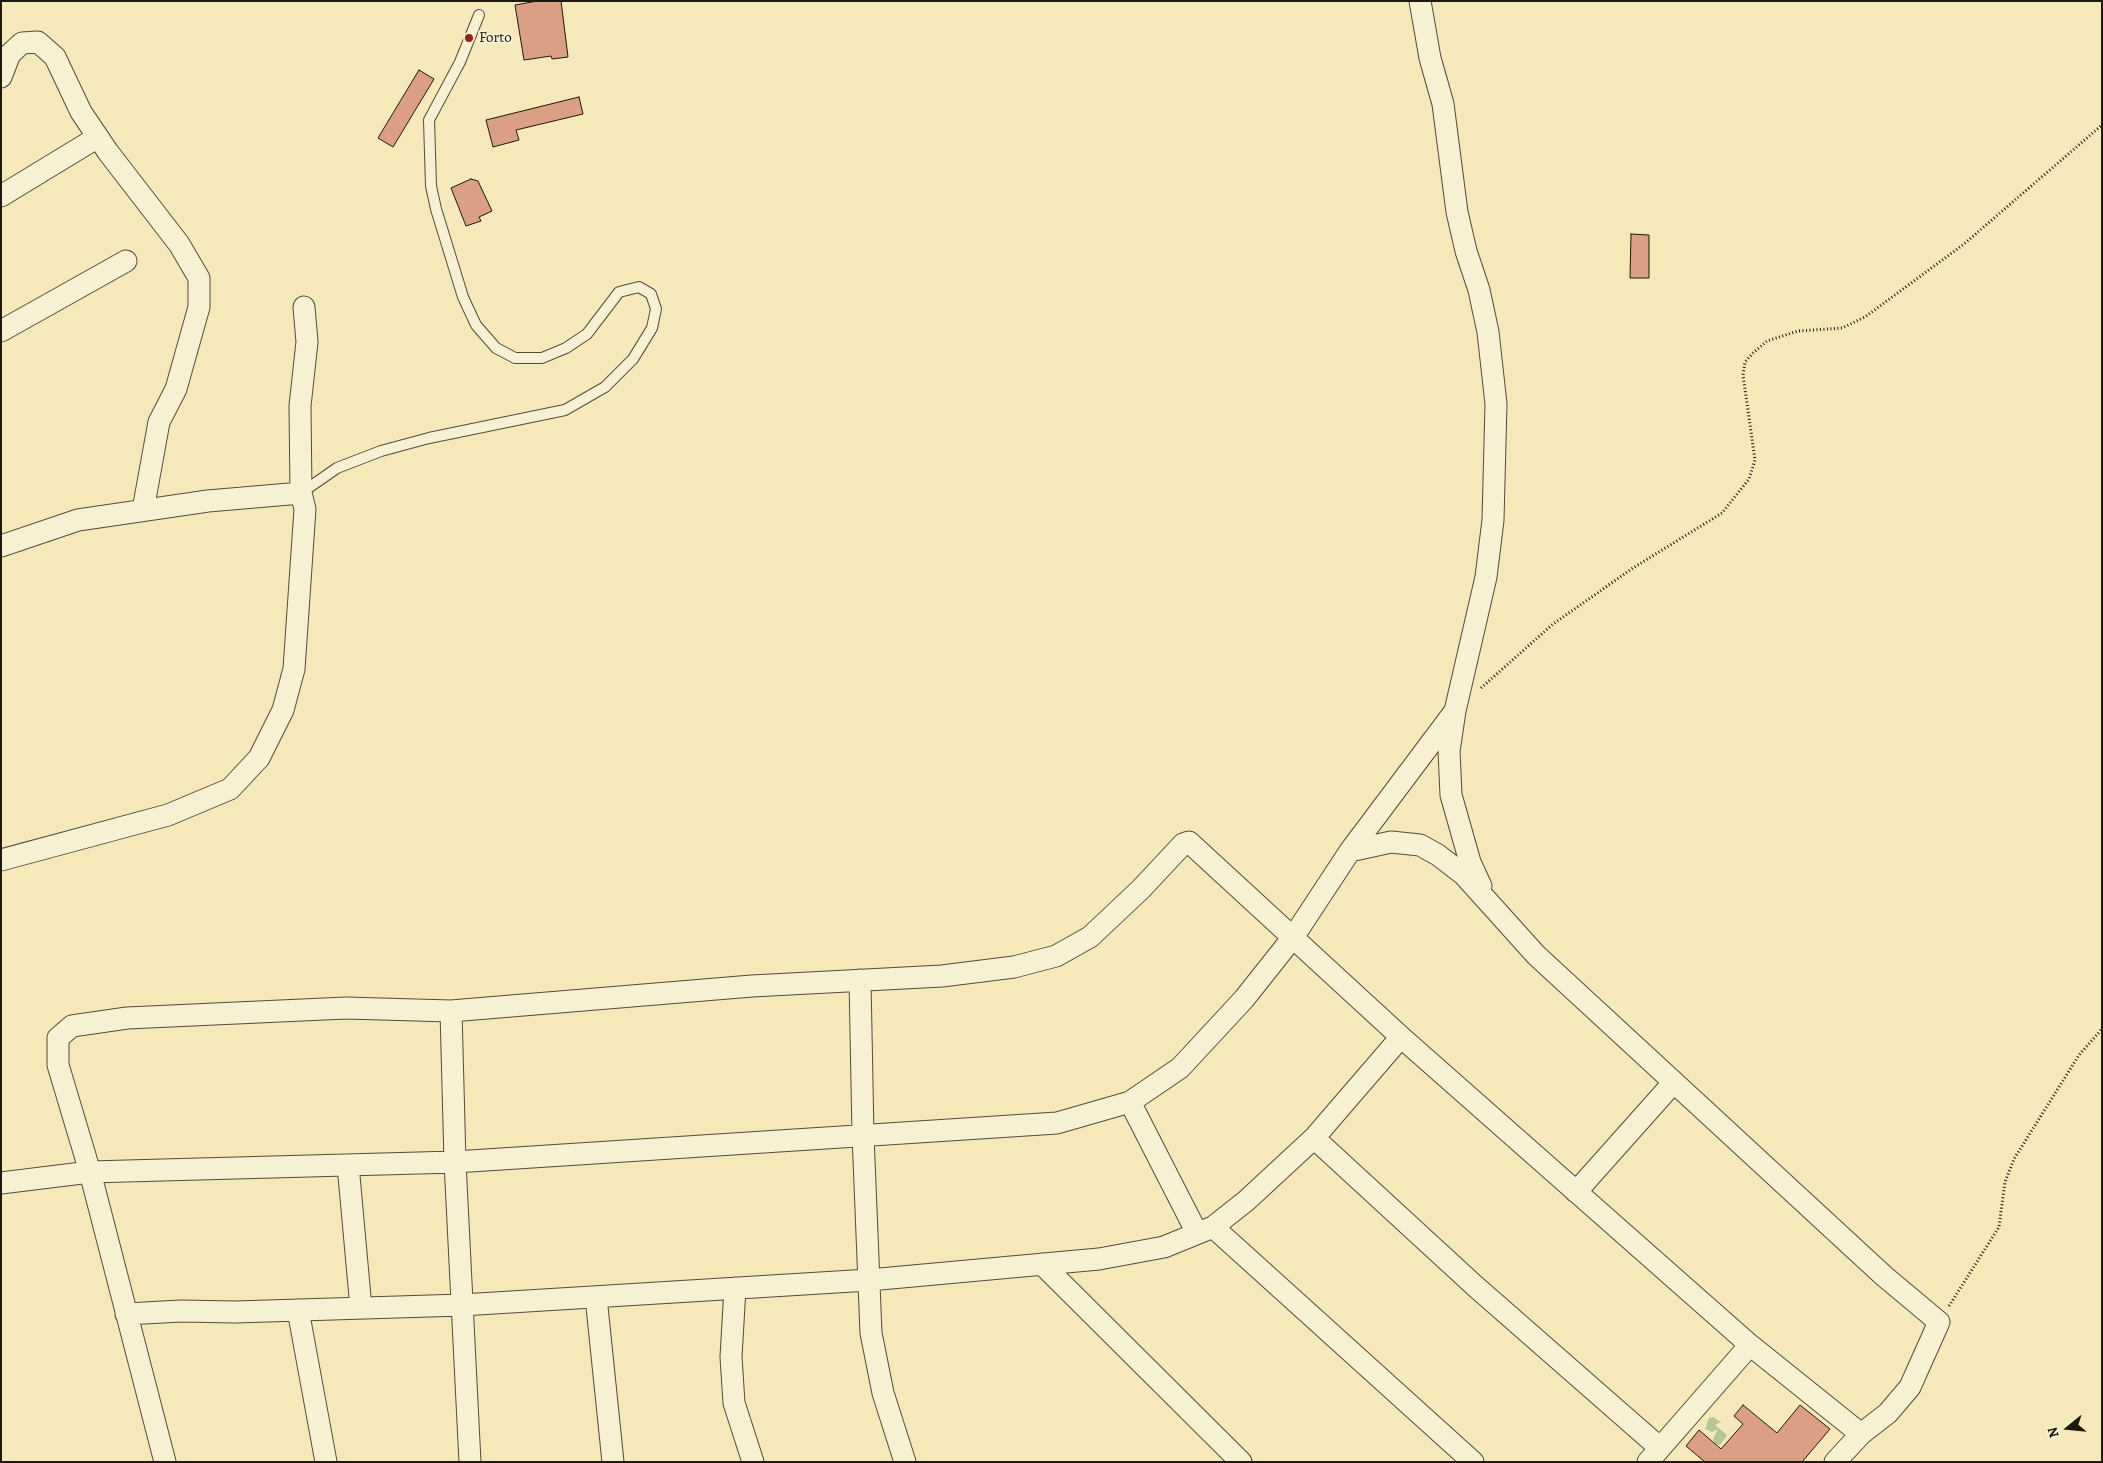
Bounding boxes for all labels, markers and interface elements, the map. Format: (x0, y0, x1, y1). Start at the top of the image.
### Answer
place label: Forto (479, 29, 512, 47)
marker: Forto (463, 32, 475, 44)
north arrow (2043, 1403, 2093, 1453)
text: N (2043, 1425, 2064, 1440)

